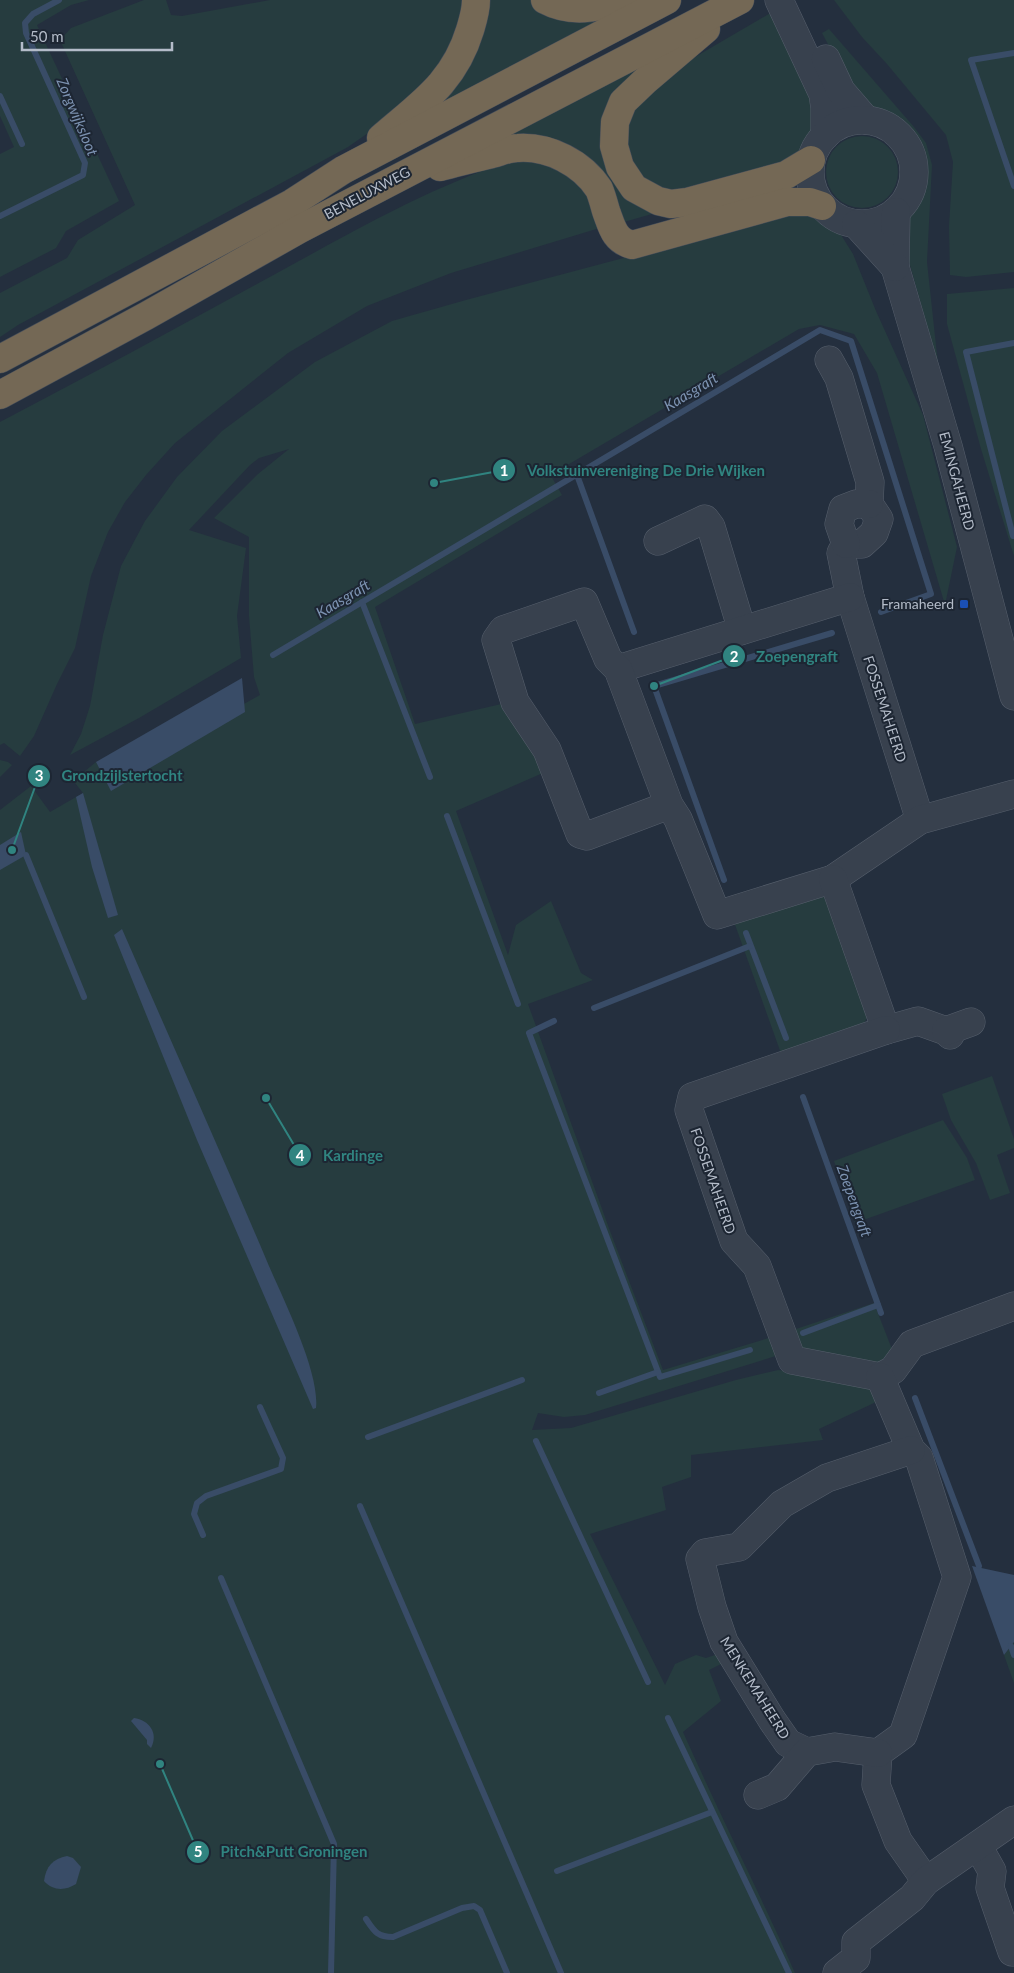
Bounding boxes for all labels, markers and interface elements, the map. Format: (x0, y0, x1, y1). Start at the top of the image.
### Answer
scale bar (22, 20, 172, 52)
text: 50 m (30, 27, 64, 45)
water label: Zorgwijksloot (53, 74, 103, 159)
street label: BENELUXWEG (321, 163, 413, 222)
water label: Kaasgraft (660, 368, 721, 414)
street label: EMINGAHEERD (936, 430, 979, 532)
callout: Volkstuinvereniging De Drie Wijken (492, 455, 775, 485)
text: 1 (500, 461, 508, 479)
text: Volkstuinvereniging De Drie Wijken (526, 461, 765, 479)
water label: Kaasgraft (312, 575, 373, 621)
place label: Framaheerd (881, 595, 954, 612)
marker: Framaheerd (958, 598, 970, 610)
callout: Zoepengraft (721, 641, 848, 671)
text: 2 (730, 647, 739, 665)
text: Zoepengraft (756, 647, 838, 665)
street label: FOSSEMAHEERD (860, 653, 911, 764)
callout: Grondzijlstertocht (27, 761, 193, 791)
text: 3 (35, 766, 43, 784)
text: Grondzijlstertocht (61, 766, 183, 784)
street label: FOSSEMAHEERD (687, 1126, 740, 1236)
callout: Kardinge (288, 1140, 393, 1170)
text: 4 (296, 1146, 305, 1164)
text: Kardinge (323, 1146, 383, 1164)
water label: Zoepengraft (833, 1161, 876, 1239)
street label: MENKEMAHEERD (717, 1633, 794, 1742)
callout: Pitch&Putt Groningen (185, 1837, 377, 1867)
text: 5 (194, 1842, 202, 1860)
text: Pitch&Putt Groningen (221, 1842, 367, 1860)

